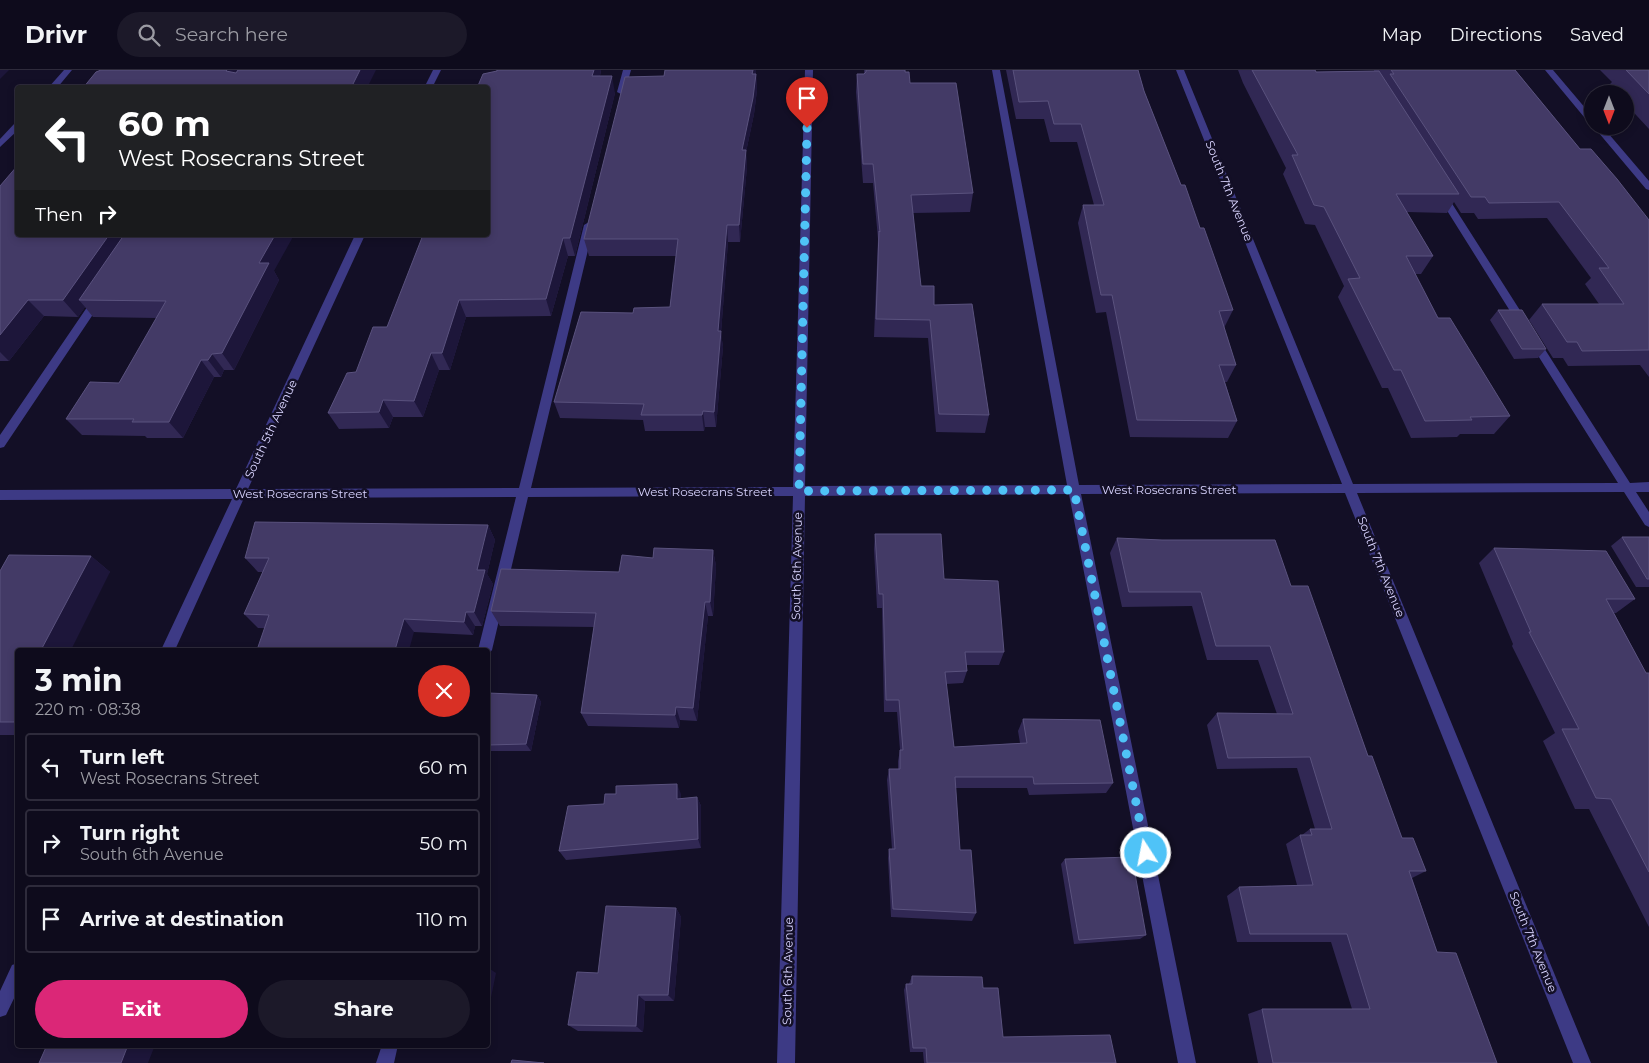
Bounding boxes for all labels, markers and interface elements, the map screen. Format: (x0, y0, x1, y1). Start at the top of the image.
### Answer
search box (117, 12, 467, 57)
text: Drivr (25, 20, 87, 49)
icon: search (135, 21, 163, 49)
text: Search here (175, 23, 288, 46)
text: Map (1382, 24, 1422, 46)
text: Directions (1450, 24, 1542, 46)
text: Saved (1570, 24, 1624, 46)
pin (786, 77, 828, 128)
icon: arrive (793, 84, 821, 112)
north arrow (1584, 85, 1634, 135)
map controls (1584, 85, 1634, 135)
text: 60 m (118, 102, 211, 145)
icon: left (35, 105, 100, 170)
street label: South 7th Avenue (1202, 138, 1257, 243)
text: West Rosecrans Street (118, 145, 365, 172)
icon: right (93, 200, 121, 228)
text: Then (35, 203, 83, 226)
street label: South 5th Avenue (241, 377, 300, 481)
street label: West Rosecrans Street (1102, 482, 1236, 497)
street label: West Rosecrans Street (638, 484, 772, 499)
street label: West Rosecrans Street (233, 486, 367, 501)
street label: South 6th Avenue (788, 512, 805, 620)
street label: South 7th Avenue (1354, 514, 1409, 619)
text: 3 min (35, 662, 122, 699)
button: close (418, 665, 470, 717)
text: 220 m · 08:38 (35, 700, 141, 719)
text: Turn left (80, 746, 165, 769)
icon: left (37, 753, 65, 781)
text: 60 m (419, 756, 468, 779)
text: West Rosecrans Street (80, 769, 260, 788)
text: Turn right (80, 822, 180, 845)
position arrow (1119, 826, 1171, 878)
icon: right (37, 829, 65, 857)
text: 50 m (420, 832, 468, 855)
text: South 6th Avenue (80, 845, 224, 864)
street label: South 7th Avenue (1506, 889, 1561, 994)
icon: arrive (37, 905, 65, 933)
text: Arrive at destination (80, 908, 284, 931)
text: 110 m (417, 908, 468, 931)
street label: South 6th Avenue (779, 917, 796, 1025)
button: Exit (35, 980, 248, 1038)
button: Share (258, 980, 470, 1038)

